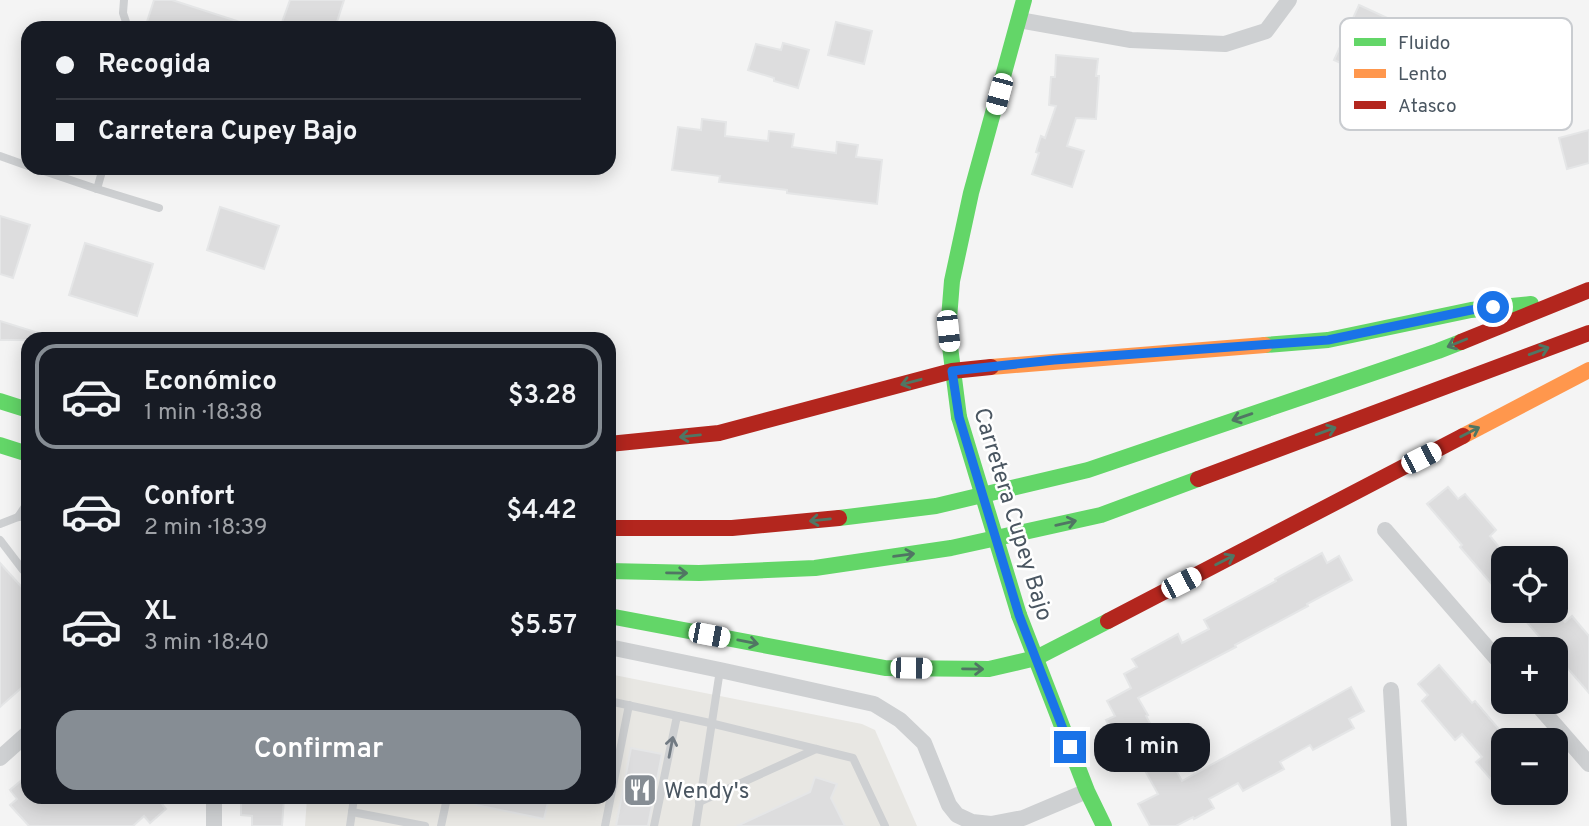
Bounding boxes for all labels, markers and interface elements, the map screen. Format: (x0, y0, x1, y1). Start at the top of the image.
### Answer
legend (1340, 18, 1572, 130)
text: Fluido (1398, 32, 1450, 56)
text: Recogida (98, 49, 211, 82)
text: Lento (1398, 63, 1447, 87)
car (984, 71, 1015, 117)
text: Atasco (1398, 95, 1457, 119)
text: Carretera Cupey Bajo (98, 116, 358, 149)
route start (1477, 291, 1509, 323)
car (936, 309, 961, 353)
one-way arrow (1447, 338, 1469, 351)
one-way arrow (1528, 344, 1550, 357)
icon: car (60, 365, 123, 428)
text: Económico (144, 366, 277, 399)
one-way arrow (900, 376, 922, 389)
text: $3.28 (508, 380, 577, 413)
text: 1 min · 18:38 (144, 399, 263, 428)
street label: Carretera Cupey Bajo (965, 405, 1058, 625)
one-way arrow (1232, 412, 1254, 424)
one-way arrow (1315, 424, 1337, 436)
one-way arrow (1459, 425, 1480, 438)
one-way arrow (679, 430, 702, 443)
car (1398, 439, 1445, 477)
icon: car (60, 480, 123, 543)
text: Confort (144, 481, 235, 514)
text: $4.42 (506, 495, 577, 528)
text: 2 min · 18:39 (144, 514, 268, 543)
one-way arrow (809, 514, 831, 527)
one-way arrow (1054, 515, 1077, 529)
map controls (1491, 546, 1568, 805)
button: locate (1491, 546, 1568, 623)
one-way arrow (892, 548, 915, 561)
one-way arrow (1214, 552, 1235, 566)
car (1158, 564, 1205, 602)
one-way arrow (665, 566, 688, 579)
icon: car (60, 595, 123, 658)
text: XL (144, 596, 176, 629)
text: $5.57 (510, 610, 577, 643)
car (687, 621, 732, 649)
text: 3 min · 18:40 (144, 629, 269, 658)
one-way arrow (736, 636, 759, 649)
button: + (1491, 637, 1568, 714)
car (890, 657, 933, 679)
one-way arrow (962, 662, 985, 676)
button: Confirmar (56, 710, 581, 790)
callout: 1 min (1094, 722, 1210, 772)
button: − (1491, 728, 1568, 805)
route end (1054, 731, 1086, 763)
text: 1 min (1125, 733, 1179, 762)
one-way arrow (664, 736, 678, 759)
restaurant icon: Wendy's (621, 771, 659, 809)
place label: Wendy's (664, 778, 750, 807)

